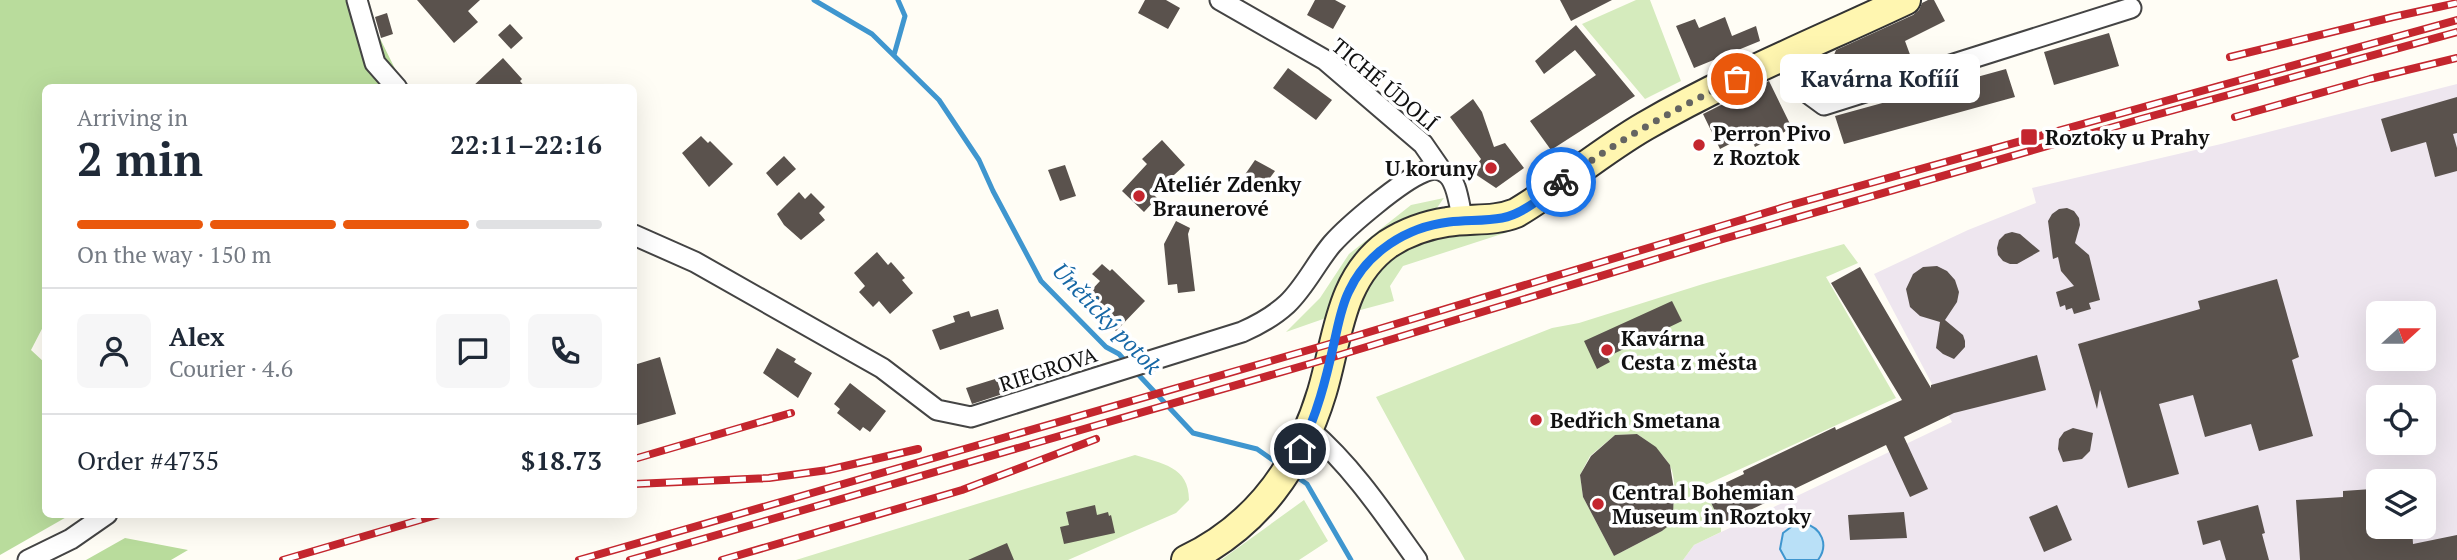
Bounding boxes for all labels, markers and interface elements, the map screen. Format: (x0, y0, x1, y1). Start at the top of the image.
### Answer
street label: TICHÉ ÚDOLÍ (1326, 32, 1444, 137)
pin (1707, 49, 1767, 109)
callout: Kavárna Kofííí (1779, 55, 1978, 104)
icon: bag (1718, 60, 1756, 98)
text: Kavárna Kofííí (1801, 63, 1959, 94)
text: Arriving in (77, 102, 188, 133)
place label: Perron Pivo z Roztok (1713, 119, 1831, 171)
place label: Roztoky u Prahy (2045, 123, 2210, 151)
text: 22:11–22:16 (450, 127, 602, 161)
marker: Roztoky u Prahy (2019, 127, 2039, 147)
text: 2 min (77, 128, 203, 189)
marker: Perron Pivo z Roztok (1691, 137, 1707, 153)
courier (1526, 147, 1596, 217)
place label: U koruny (1385, 154, 1478, 182)
marker: U koruny (1483, 160, 1499, 176)
icon: bike (1542, 163, 1580, 201)
place label: Ateliér Zdenky Braunerové (1153, 170, 1302, 222)
marker: Ateliér Zdenky Braunerové (1131, 188, 1147, 204)
text: On the way · 150 m (77, 239, 271, 270)
water label: Únětický potok (1046, 255, 1169, 381)
north arrow (2366, 301, 2436, 371)
map controls (2366, 301, 2436, 539)
button: person (77, 314, 151, 388)
button: chat (436, 314, 510, 388)
button: phone (528, 314, 602, 388)
text: Alex (169, 319, 225, 353)
place label: Kavárna Cesta z města (1621, 324, 1758, 376)
street label: RIEGROVA (995, 340, 1101, 398)
marker: Kavárna Cesta z města (1599, 342, 1615, 358)
text: Courier · 4.6 (169, 353, 293, 384)
button: locate (2366, 385, 2436, 455)
place label: Bedřich Smetana (1550, 406, 1721, 434)
marker: Bedřich Smetana (1528, 412, 1544, 428)
pin (1270, 419, 1330, 479)
icon: home (1281, 430, 1319, 468)
text: Order #4735 (77, 443, 219, 477)
text: $18.73 (521, 443, 602, 477)
button: layers (2366, 469, 2436, 539)
place label: Central Bohemian Museum in Roztoky (1612, 478, 1812, 530)
marker: Central Bohemian Museum in Roztoky (1590, 496, 1606, 512)

